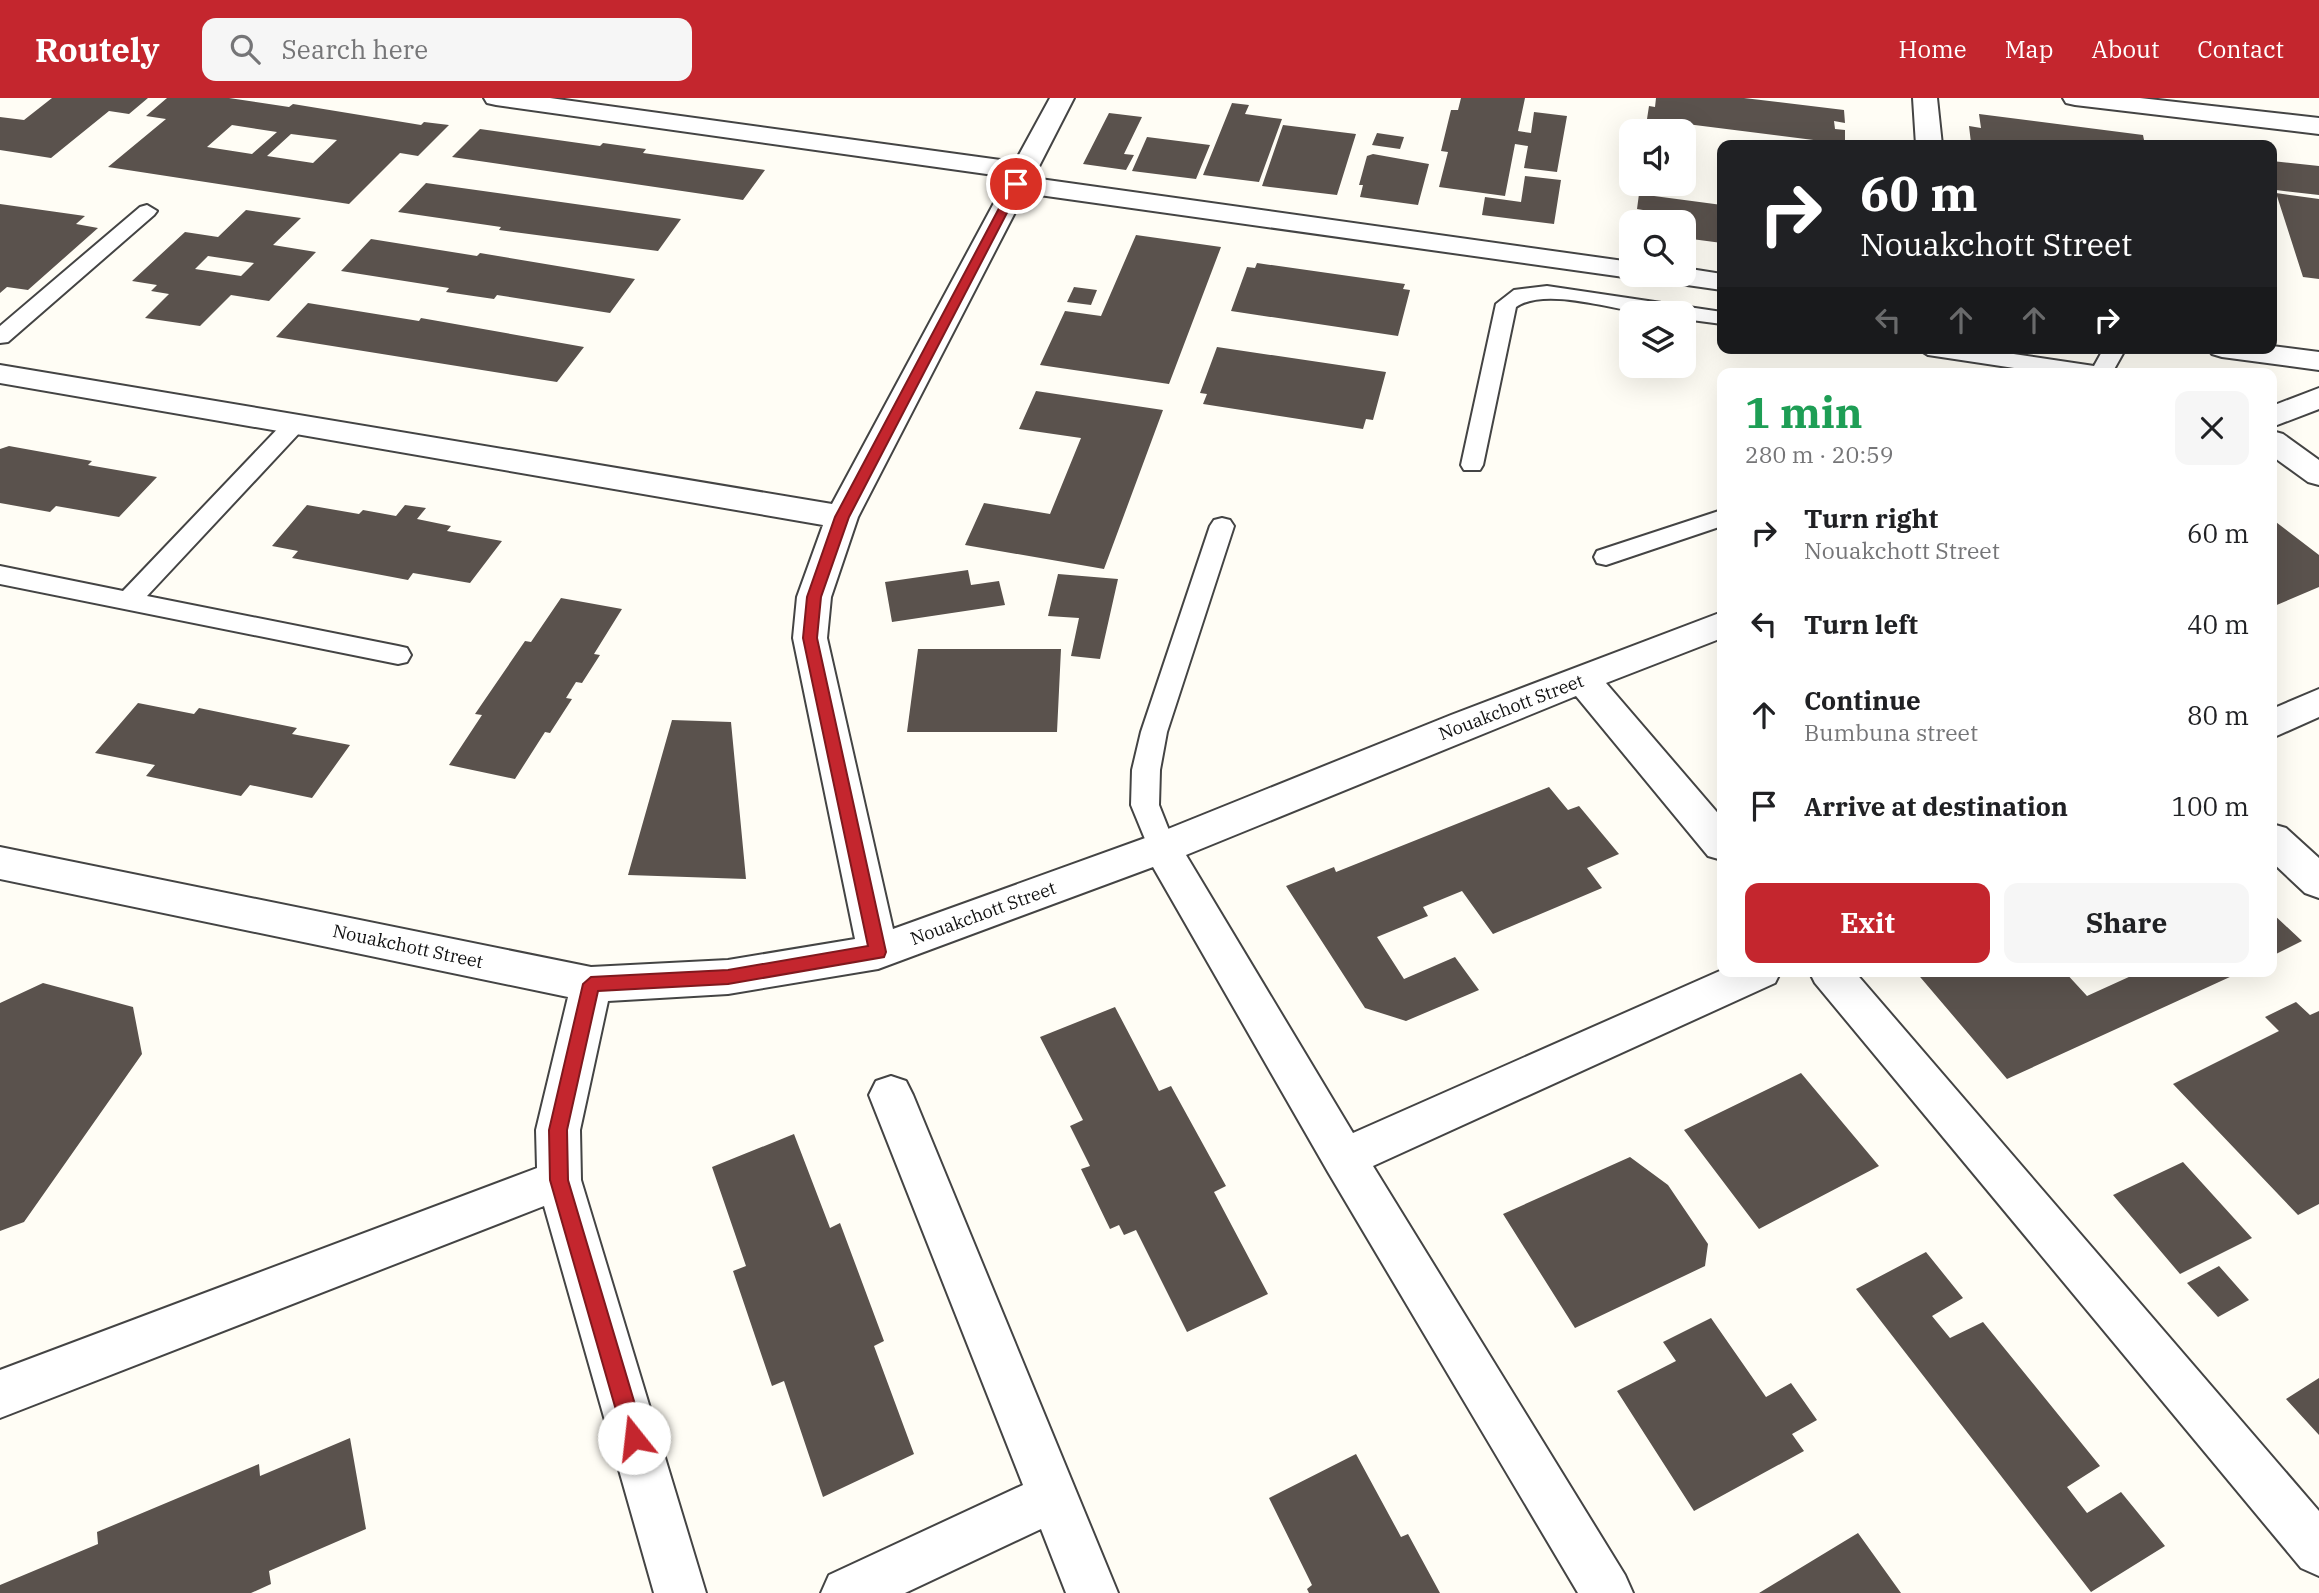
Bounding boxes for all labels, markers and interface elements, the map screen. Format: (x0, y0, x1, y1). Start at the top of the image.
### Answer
search box (202, 18, 692, 81)
text: Routely (35, 28, 160, 71)
icon: search (226, 30, 264, 68)
text: Search here (282, 32, 428, 66)
text: Home (1899, 33, 1967, 65)
text: Map (2005, 33, 2053, 65)
text: About (2091, 33, 2159, 65)
text: Contact (2197, 33, 2284, 65)
map controls (1619, 119, 1696, 378)
button: sound (1619, 119, 1696, 196)
pin (986, 154, 1046, 214)
text: 60 m (1860, 161, 1978, 224)
icon: arrive (997, 165, 1035, 203)
icon: right (1745, 168, 1836, 259)
button: search (1619, 210, 1696, 287)
text: Nouakchott Street (1860, 223, 2132, 265)
button: layers (1619, 301, 1696, 378)
icon: left (1869, 301, 1907, 339)
icon: ahead (1942, 301, 1980, 339)
icon: ahead (2015, 301, 2053, 339)
icon: right (2088, 301, 2126, 339)
text: 1 min (1745, 385, 1863, 440)
button: close (2175, 391, 2249, 465)
text: 280 m · 20:59 (1745, 439, 1894, 469)
text: Turn right (1804, 501, 1938, 535)
icon: right (1745, 514, 1783, 552)
text: 60 m (2187, 516, 2249, 550)
text: Nouakchott Street (1804, 535, 2000, 565)
icon: left (1745, 605, 1783, 643)
text: Turn left (1804, 607, 1918, 641)
text: 40 m (2187, 607, 2249, 641)
street label: Nouakchott Street (1435, 669, 1587, 745)
text: Continue (1804, 683, 1921, 717)
icon: ahead (1745, 696, 1783, 734)
text: 80 m (2187, 698, 2249, 732)
text: Bumbuna street (1804, 717, 1978, 747)
icon: arrive (1745, 787, 1783, 825)
text: Arrive at destination (1804, 789, 2068, 823)
text: 100 m (2171, 789, 2249, 823)
street label: Nouakchott Street (907, 876, 1059, 950)
button: Exit (1745, 883, 1990, 963)
button: Share (2004, 883, 2249, 963)
street label: Nouakchott Street (331, 919, 485, 973)
position arrow (597, 1401, 671, 1475)

